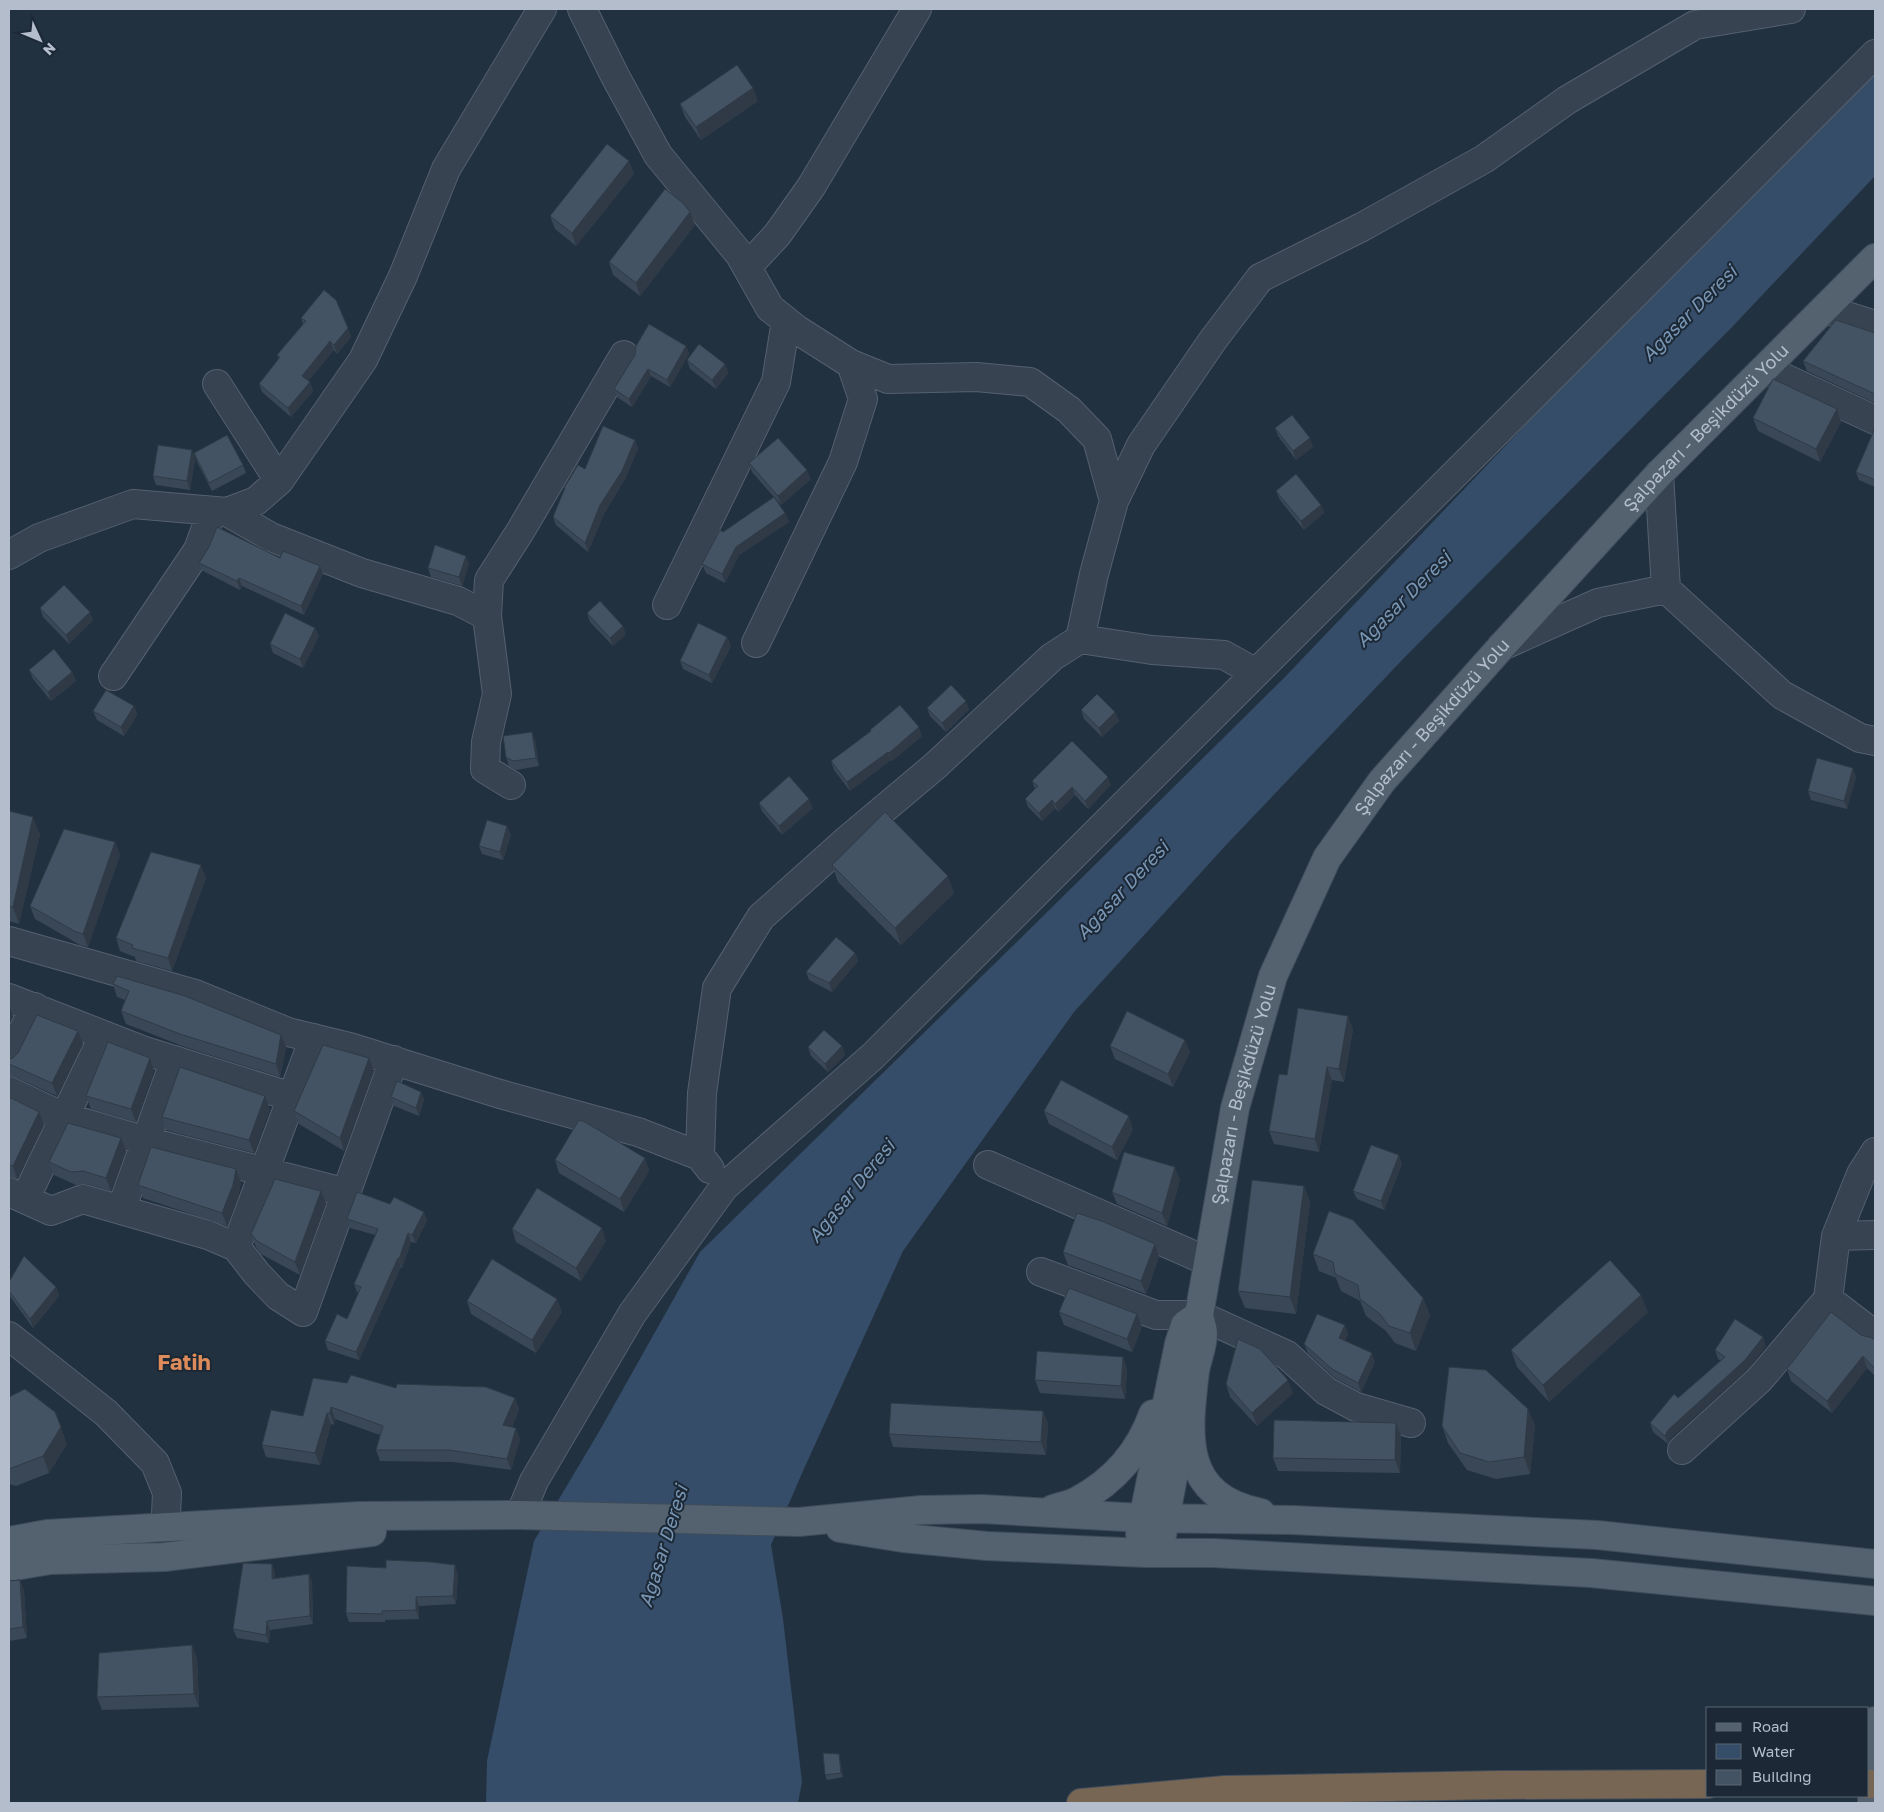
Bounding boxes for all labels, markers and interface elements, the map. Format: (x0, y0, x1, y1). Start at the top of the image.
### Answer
north arrow (15, 15, 65, 65)
text: N (40, 40, 60, 59)
water label: Ağasar Deresi (1636, 259, 1743, 365)
street label: Şalpazarı - Beşikdüzü Yolu (1618, 339, 1793, 516)
water label: Ağasar Deresi (1350, 545, 1457, 651)
street label: Şalpazarı - Beşikdüzü Yolu (1349, 633, 1513, 819)
water label: Ağasar Deresi (1070, 834, 1174, 943)
street label: Şalpazarı - Beşikdüzü Yolu (1206, 981, 1280, 1206)
water label: Ağasar Deresi (802, 1133, 900, 1247)
district label: Fatih (157, 1348, 211, 1375)
water label: Ağasar Deresi (633, 1481, 692, 1609)
legend (1706, 1707, 1869, 1797)
text: Road (1752, 1717, 1789, 1735)
text: Water (1752, 1742, 1795, 1760)
text: Building (1752, 1767, 1812, 1785)

